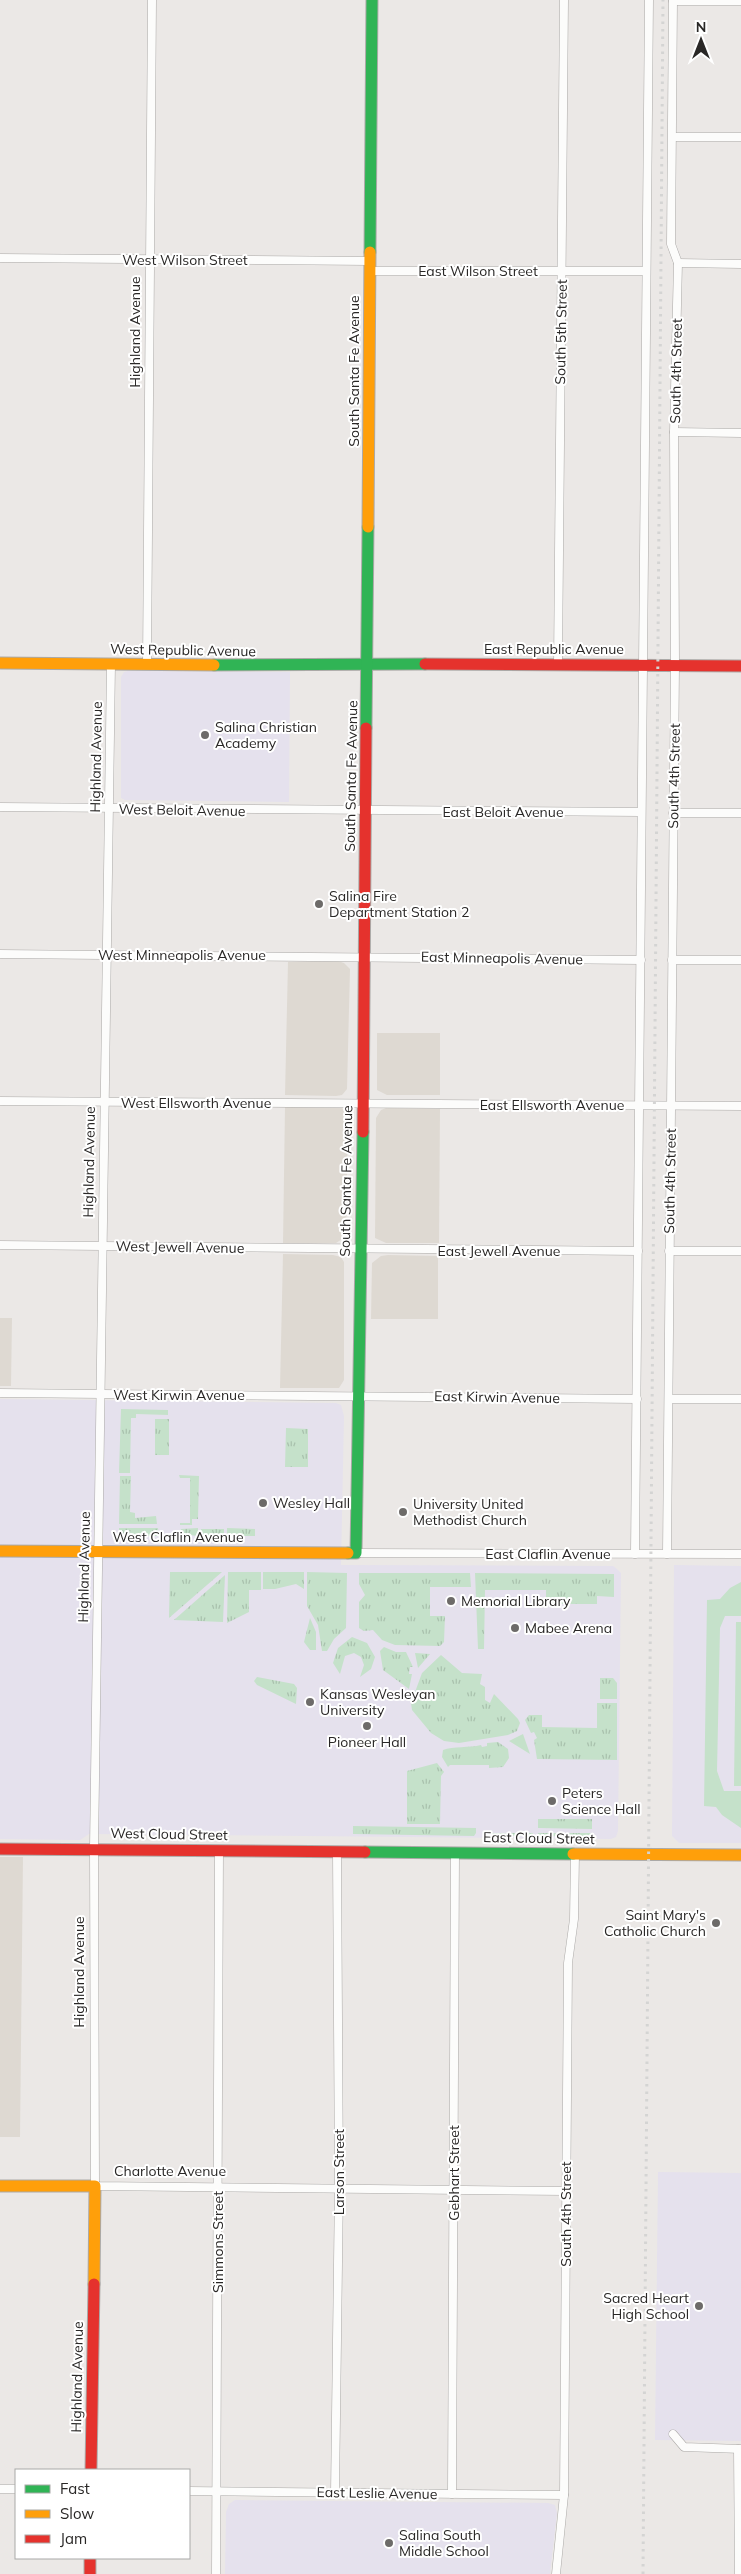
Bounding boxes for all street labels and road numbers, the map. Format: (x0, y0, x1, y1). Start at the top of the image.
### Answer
street label: West Wilson Street (122, 251, 248, 269)
street label: East Wilson Street (418, 262, 538, 280)
street label: Highland Avenue (126, 276, 144, 388)
street label: South 5th Street (551, 279, 571, 385)
street label: South Santa Fe Avenue (345, 295, 363, 447)
street label: South 4th Street (666, 318, 686, 424)
street label: West Republic Avenue (110, 640, 256, 660)
street label: East Republic Avenue (484, 640, 624, 658)
street label: South Santa Fe Avenue (341, 700, 361, 852)
street label: Highland Avenue (86, 701, 106, 813)
street label: South 4th Street (664, 723, 684, 829)
street label: West Beloit Avenue (118, 800, 246, 820)
street label: East Beloit Avenue (442, 803, 564, 821)
street label: West Minneapolis Avenue (98, 946, 266, 964)
street label: East Minneapolis Avenue (421, 948, 583, 968)
street label: West Ellsworth Avenue (121, 1094, 271, 1112)
street label: East Ellsworth Avenue (480, 1096, 624, 1114)
street label: South Santa Fe Avenue (336, 1105, 356, 1257)
street label: Highland Avenue (79, 1106, 99, 1218)
street label: South 4th Street (660, 1128, 680, 1234)
street label: West Jewell Avenue (116, 1237, 244, 1257)
street label: East Jewell Avenue (438, 1242, 560, 1260)
street label: West Kirwin Avenue (113, 1386, 245, 1404)
street label: East Kirwin Avenue (434, 1387, 560, 1407)
street label: Highland Avenue (74, 1511, 94, 1623)
street label: West Claflin Avenue (112, 1528, 244, 1546)
street label: East Claflin Avenue (485, 1545, 611, 1563)
street label: West Cloud Street (110, 1824, 228, 1844)
street label: East Cloud Street (483, 1828, 595, 1848)
street label: Highland Avenue (70, 1916, 88, 2028)
street label: Gebhart Street (445, 2125, 463, 2221)
street label: Larson Street (330, 2129, 348, 2215)
street label: South 4th Street (557, 2161, 575, 2267)
street label: Charlotte Avenue (114, 2162, 226, 2180)
street label: Simmons Street (209, 2191, 227, 2293)
street label: Highland Avenue (67, 2321, 87, 2433)
street label: East Leslie Avenue (316, 2483, 438, 2503)

